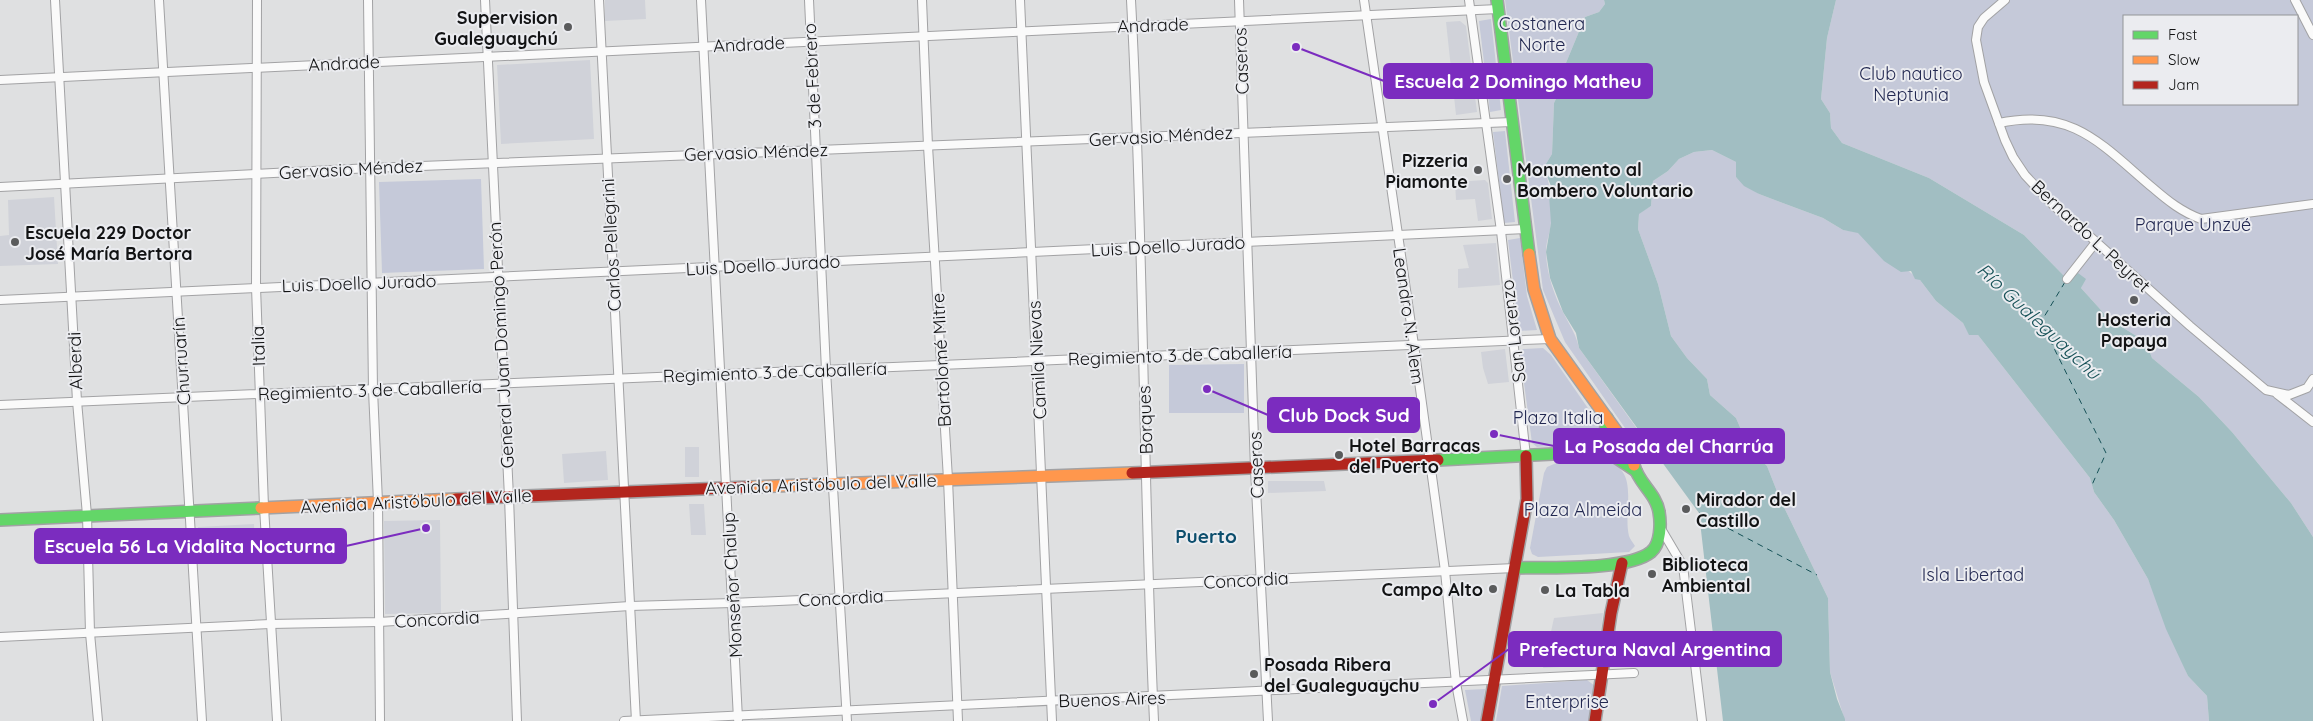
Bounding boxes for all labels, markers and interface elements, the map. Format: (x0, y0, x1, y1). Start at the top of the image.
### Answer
place label: Supervision Gualeguaychú (434, 6, 558, 50)
street label: Andrade (1117, 12, 1189, 38)
park label: Costanera Norte (1499, 12, 1585, 56)
legend (2123, 15, 2298, 105)
marker: Supervision Gualeguaychú (562, 21, 574, 33)
street label: 3 de Febrero (798, 23, 826, 129)
text: Fast (2168, 25, 2197, 44)
street label: Caseros (1228, 27, 1254, 95)
street label: Andrade (713, 31, 785, 57)
street label: Andrade (308, 50, 380, 76)
text: Slow (2168, 50, 2200, 69)
park label: Club nautico Neptunia (1859, 62, 1963, 106)
callout: Escuela 2 Domingo Matheu (1384, 64, 1652, 98)
text: Escuela 2 Domingo Matheu (1394, 69, 1642, 93)
text: Jam (2168, 75, 2199, 94)
street label: Gervasio Méndez (1088, 121, 1234, 151)
street label: Gervasio Méndez (684, 138, 828, 166)
place label: Pizzeria Piamonte (1385, 149, 1468, 193)
street label: Gervasio Méndez (278, 154, 424, 184)
place label: Monumento al Bombero Voluntario (1517, 158, 1693, 202)
marker: Pizzeria Piamonte (1472, 164, 1484, 176)
marker: Monumento al Bombero Voluntario (1501, 173, 1513, 185)
street label: Bernardo L. Peyret (2027, 175, 2155, 297)
street label: Carlos Pellegrini (596, 178, 626, 312)
park label: Parque Unzué (2135, 213, 2251, 236)
place label: Escuela 229 Doctor José María Bertora (25, 221, 193, 265)
street label: General Juan Domingo Perón (483, 221, 519, 469)
street label: Luis Doello Jurado (1090, 230, 1246, 262)
marker: Escuela 229 Doctor José María Bertora (9, 236, 21, 248)
street label: Leandro N. Alem (1388, 246, 1430, 386)
street label: Luis Doello Jurado (685, 249, 841, 281)
water label: Río Gualeguaychú (1972, 258, 2107, 385)
street label: Luis Doello Jurado (281, 269, 437, 297)
street label: San Lorenzo (1495, 278, 1531, 384)
street label: Bartolomé Mitre (926, 292, 956, 428)
marker: Hosteria Papaya (2128, 294, 2140, 306)
street label: Camila Nievas (1022, 300, 1052, 420)
place label: Hosteria Papaya (2097, 308, 2171, 352)
street label: Churruarín (166, 316, 196, 406)
street label: Italia (246, 325, 270, 367)
street label: Alberdi (62, 332, 88, 390)
street label: Regimiento 3 de Caballería (1067, 340, 1293, 370)
street label: Regimiento 3 de Caballería (662, 357, 888, 387)
street label: Regimiento 3 de Caballería (257, 375, 483, 405)
street label: Borques (1132, 385, 1158, 455)
callout: Club Dock Sud (1268, 398, 1419, 432)
text: Club Dock Sud (1278, 403, 1410, 427)
park label: Plaza Italia (1513, 406, 1603, 429)
callout: La Posada del Charrúa (1554, 429, 1784, 463)
street label: Caseros (1243, 431, 1269, 499)
place label: Hotel Barracas del Puerto (1349, 434, 1480, 478)
text: La Posada del Charrúa (1564, 434, 1774, 458)
marker: Hotel Barracas del Puerto (1333, 449, 1345, 461)
street label: Avenida Aristóbulo del Valle (705, 468, 937, 500)
street label: Avenida Aristóbulo del Valle (300, 483, 532, 519)
place label: Mirador del Castillo (1696, 488, 1796, 532)
park label: Plaza Almeida (1524, 498, 1642, 521)
marker: Mirador del Castillo (1680, 503, 1692, 515)
street label: Monseñor Chalup (717, 511, 747, 658)
district label: Puerto (1175, 524, 1237, 548)
callout: Escuela 56 La Vidalita Nocturna (35, 529, 346, 563)
text: Escuela 56 La Vidalita Nocturna (44, 534, 336, 558)
place label: Biblioteca Ambiental (1662, 553, 1751, 597)
park label: Isla Libertad (1922, 563, 2024, 586)
street label: Concordia (1203, 566, 1289, 594)
marker: Biblioteca Ambiental (1646, 568, 1658, 580)
place label: Campo Alto (1381, 578, 1483, 601)
place label: La Tabla (1555, 579, 1630, 602)
marker: Campo Alto (1487, 583, 1499, 595)
street label: Concordia (798, 584, 884, 612)
marker: La Tabla (1539, 584, 1551, 596)
street label: Concordia (394, 605, 480, 633)
callout: Prefectura Naval Argentina (1509, 632, 1781, 666)
text: Prefectura Naval Argentina (1519, 637, 1771, 661)
place label: Posada Ribera del Gualeguaychu (1264, 653, 1420, 697)
marker: Posada Ribera del Gualeguaychu (1248, 668, 1260, 680)
street label: Buenos Aires (1058, 686, 1166, 712)
park label: Enterprise (1525, 690, 1609, 713)

